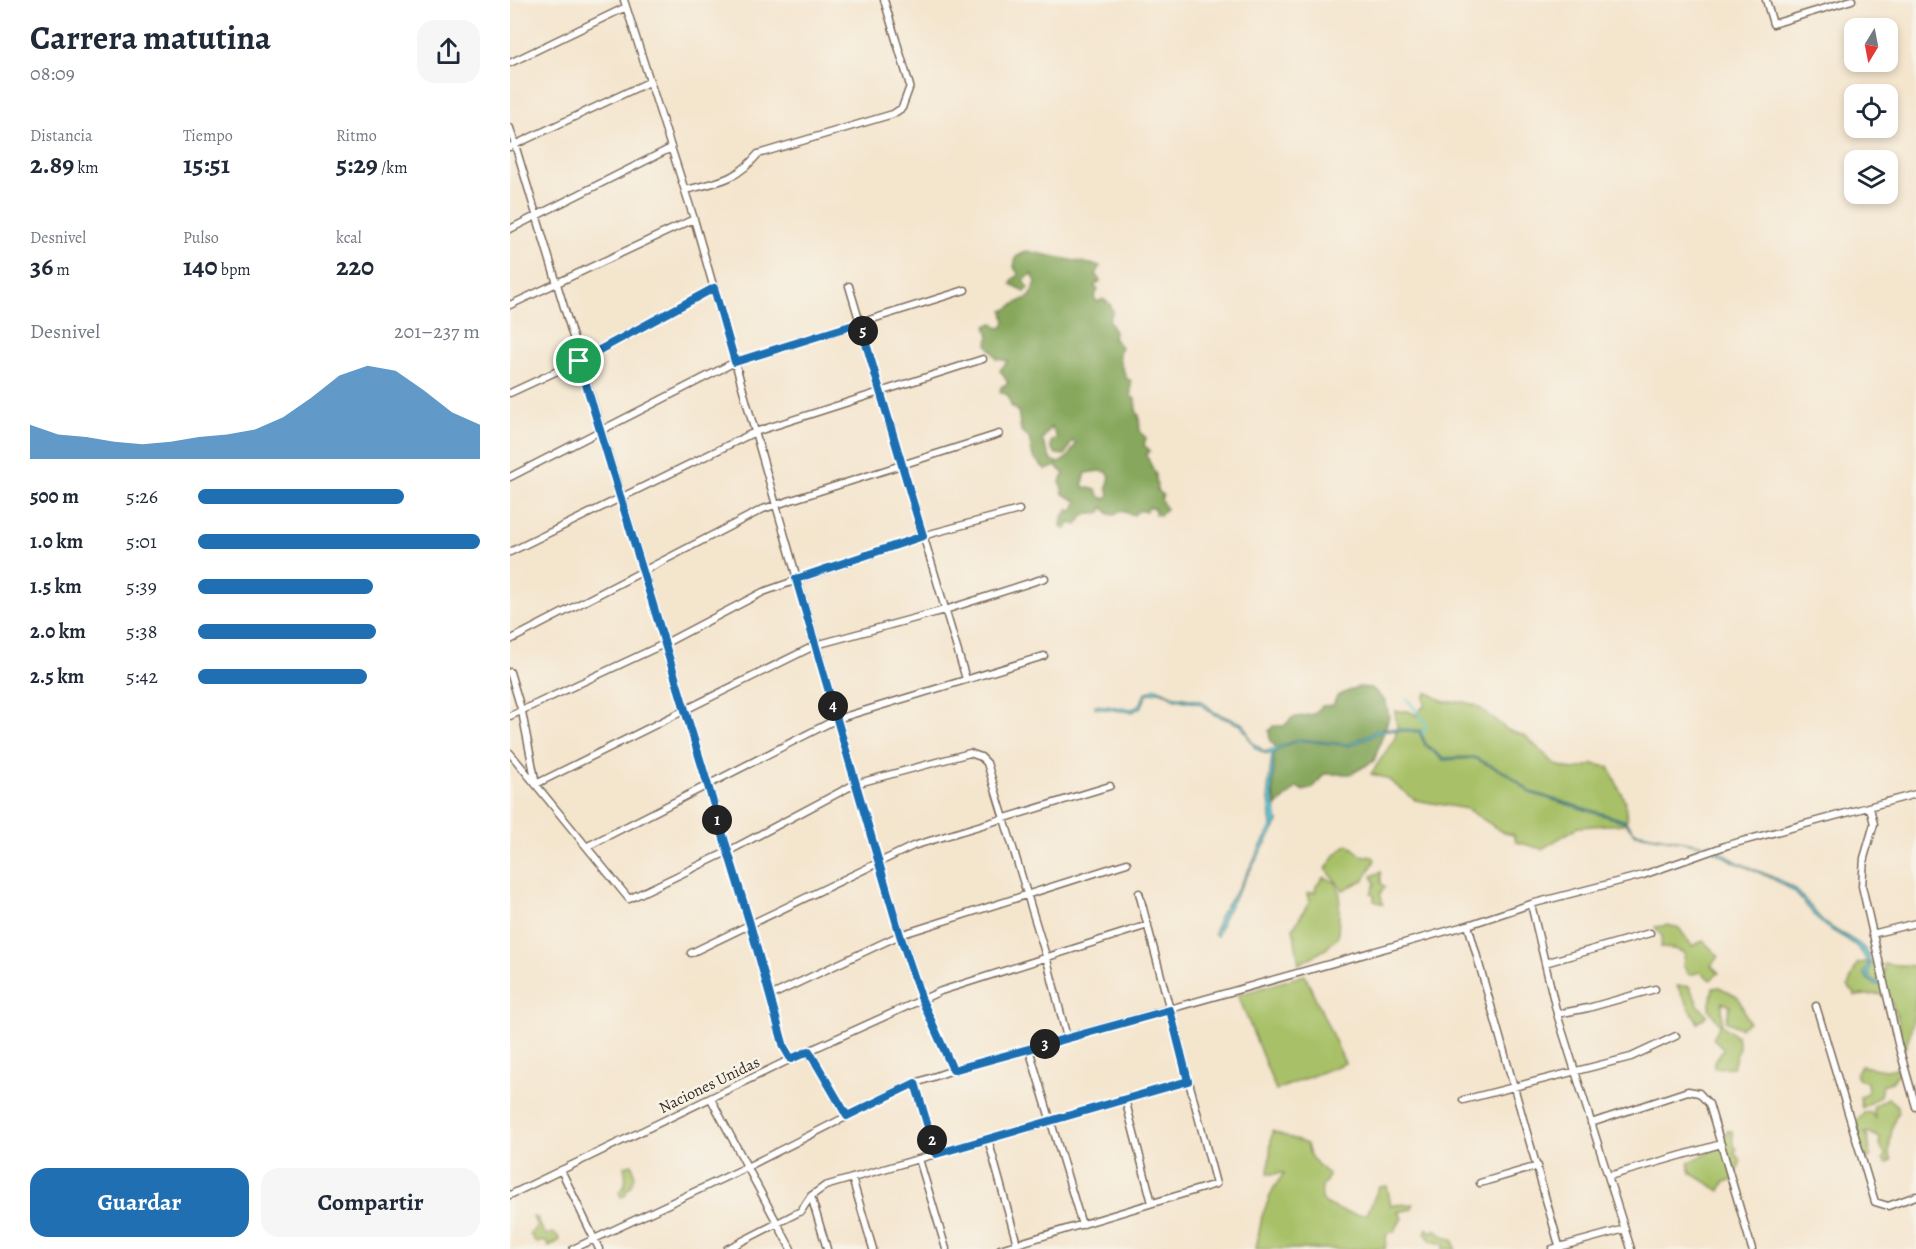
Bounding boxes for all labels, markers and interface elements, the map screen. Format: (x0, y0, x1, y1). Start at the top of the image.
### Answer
text: Carrera matutina (30, 15, 271, 60)
north arrow (1844, 18, 1898, 72)
map controls (1844, 18, 1898, 204)
button: share (417, 20, 480, 83)
text: 08:09 (30, 60, 75, 87)
button: locate (1844, 84, 1898, 138)
text: Distancia (30, 125, 92, 147)
text: Tiempo (183, 125, 233, 147)
text: Ritmo (336, 125, 377, 147)
text: 2.89 (30, 147, 74, 182)
text: 15:51 (183, 147, 230, 182)
text: 5:29 (336, 147, 378, 182)
button: layers (1844, 150, 1898, 204)
text: km (74, 157, 99, 179)
text: /km (378, 157, 408, 179)
text: Desnivel (30, 227, 86, 249)
text: Pulso (183, 227, 219, 249)
text: kcal (336, 227, 362, 249)
text: 36 (30, 249, 53, 284)
text: 140 (183, 249, 218, 284)
text: 220 (336, 249, 374, 284)
text: m (53, 259, 70, 281)
text: bpm (218, 259, 251, 281)
pin: 5 (848, 316, 878, 346)
text: Desnivel (30, 318, 100, 345)
text: 201–237 m (394, 318, 480, 345)
text: 5 (860, 320, 866, 342)
pin (553, 335, 604, 386)
icon: arrive (562, 344, 595, 377)
text: 500 m (30, 483, 79, 510)
text: 5:26 (126, 483, 158, 510)
text: 1.0 km (30, 528, 83, 555)
text: 5:01 (126, 528, 157, 555)
text: 1.5 km (30, 573, 82, 600)
text: 5:39 (126, 573, 157, 600)
text: 2.0 km (30, 618, 86, 645)
text: 5:38 (126, 618, 157, 645)
text: 2.5 km (30, 663, 84, 690)
text: 5:42 (126, 663, 158, 690)
pin: 4 (818, 691, 848, 721)
text: 4 (829, 695, 837, 717)
pin: 1 (702, 805, 732, 835)
text: 1 (714, 809, 720, 831)
pin: 3 (1030, 1029, 1060, 1059)
text: 3 (1042, 1033, 1048, 1055)
street label: Naciones Unidas (655, 1051, 764, 1119)
pin: 2 (917, 1125, 947, 1155)
text: 2 (928, 1129, 936, 1151)
button: Guardar (30, 1168, 249, 1237)
button: Compartir (261, 1168, 480, 1237)

